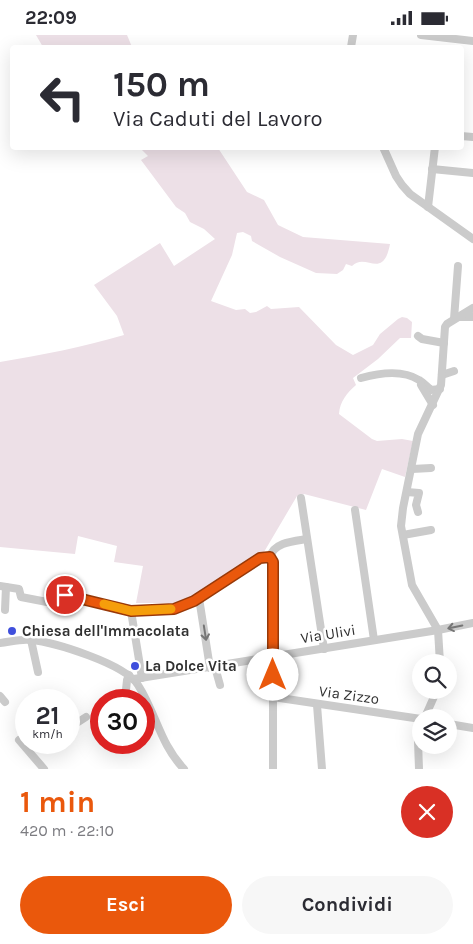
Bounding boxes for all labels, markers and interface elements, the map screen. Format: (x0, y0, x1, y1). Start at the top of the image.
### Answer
text: 22:09 (25, 7, 77, 29)
text: 150 m (113, 64, 210, 105)
icon: left (30, 65, 95, 130)
text: Via Caduti del Lavoro (113, 106, 322, 132)
pin (44, 574, 86, 616)
icon: arrive (51, 581, 79, 609)
street label: Via Ulivi (299, 621, 357, 647)
place label: Chiesa dell'Immacolata (22, 622, 189, 640)
one-way arrow (448, 622, 464, 632)
one-way arrow (200, 624, 210, 640)
marker: Chiesa dell'Immacolata (6, 625, 18, 637)
position arrow (246, 648, 298, 700)
map controls (412, 654, 457, 754)
button: search (412, 654, 457, 699)
place label: La Dolce Vita (145, 657, 237, 675)
marker: La Dolce Vita (129, 660, 141, 672)
street label: Via Zizzo (318, 682, 380, 708)
speed limit sign: 30 (90, 689, 155, 754)
text: 21 (35, 701, 60, 730)
button: layers (412, 709, 457, 754)
text: km/h (32, 727, 63, 741)
text: 1 min (20, 784, 95, 820)
button: close (401, 786, 453, 838)
text: 420 m · 22:10 (20, 821, 114, 840)
button: Esci (20, 876, 232, 934)
button: Condividi (242, 876, 453, 934)

